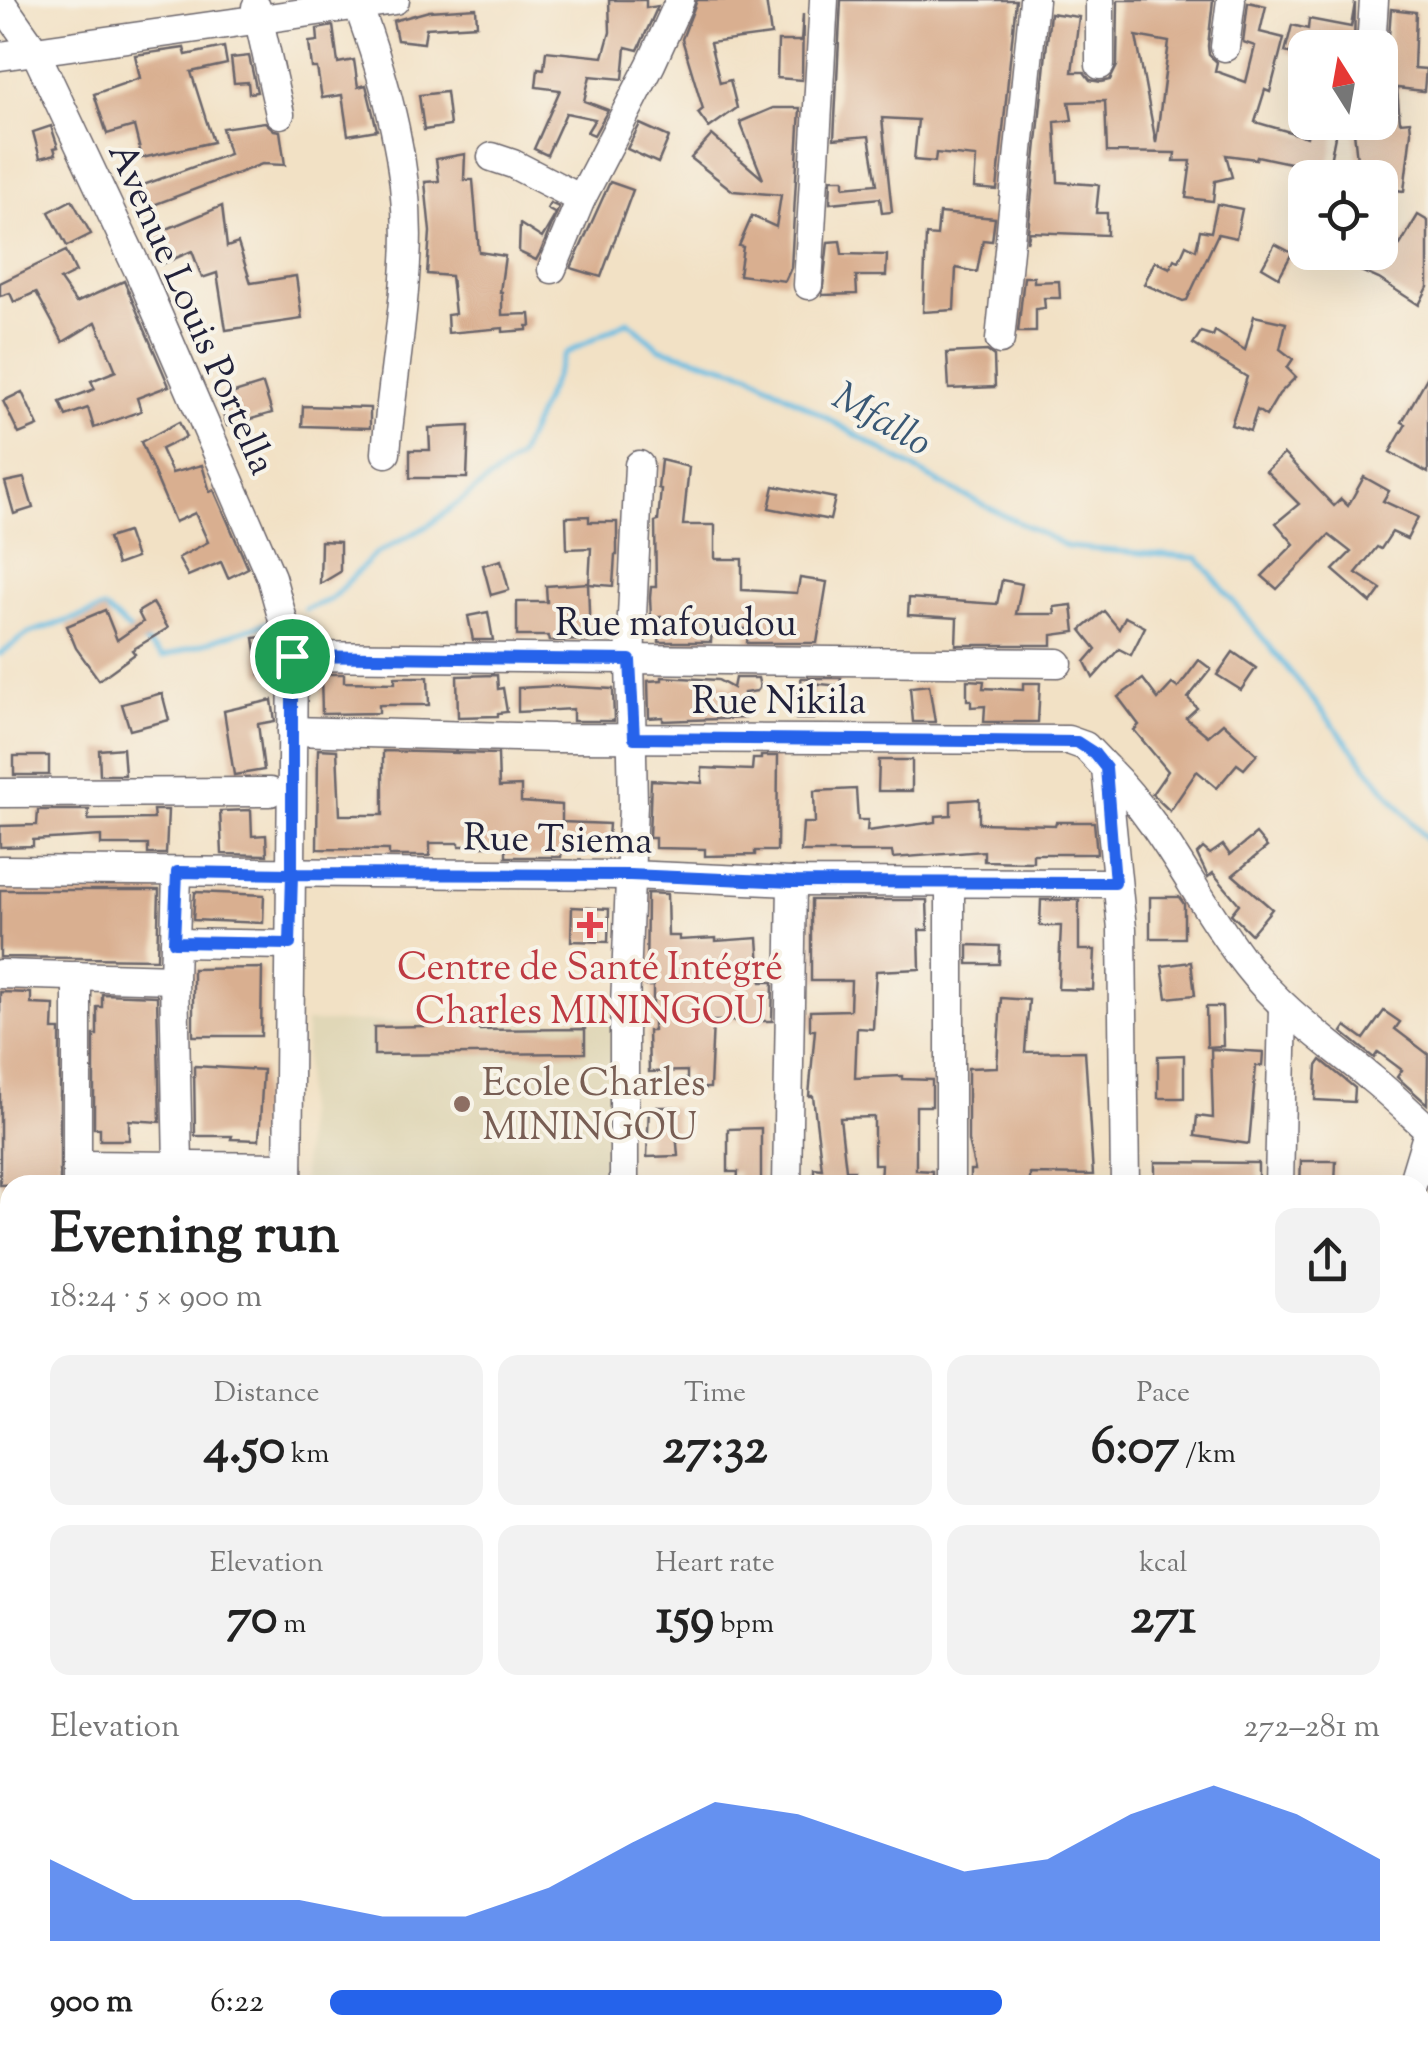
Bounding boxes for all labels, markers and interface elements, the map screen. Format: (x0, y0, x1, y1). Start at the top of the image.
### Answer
north arrow (1288, 30, 1398, 140)
map controls (1288, 30, 1398, 270)
street label: Avenue Louis Portella (92, 135, 287, 484)
button: locate (1288, 160, 1398, 270)
water label: Mfallo (821, 371, 941, 473)
street label: Rue mafoudou (555, 599, 797, 653)
pin (250, 614, 335, 699)
icon: arrive (265, 629, 320, 684)
street label: Rue Nikila (692, 677, 866, 731)
street label: Rue Tsiema (463, 813, 653, 871)
marker: Centre de Santé Intégré Charles MININGOU (577, 912, 603, 938)
place label: Centre de Santé Intégré Charles MININGOU (397, 943, 783, 1041)
place label: Ecole Charles MININGOU (482, 1059, 706, 1157)
marker: Ecole Charles MININGOU (451, 1093, 473, 1115)
text: Evening run (50, 1198, 339, 1277)
button: share (1275, 1208, 1380, 1313)
text: 18:24 · 5 × 900 m (50, 1275, 262, 1321)
text: Distance (214, 1374, 319, 1414)
text: Time (684, 1374, 746, 1414)
text: Pace (1137, 1374, 1190, 1414)
text: 4.50 (204, 1414, 285, 1486)
text: 27:32 (662, 1414, 768, 1486)
text: 6:07 (1091, 1414, 1179, 1486)
text: km (285, 1435, 330, 1475)
text: /km (1179, 1435, 1236, 1475)
text: Elevation (210, 1544, 323, 1584)
text: Heart rate (655, 1544, 775, 1584)
text: kcal (1139, 1544, 1187, 1584)
text: 70 (227, 1584, 277, 1656)
text: 159 (656, 1584, 714, 1656)
text: 271 (1131, 1584, 1196, 1656)
text: m (277, 1605, 307, 1645)
text: bpm (714, 1605, 774, 1645)
text: Elevation (50, 1705, 180, 1751)
text: 272–281 m (1244, 1705, 1380, 1751)
text: 900 m (50, 1980, 133, 2026)
text: 6:22 (210, 1980, 264, 2026)

